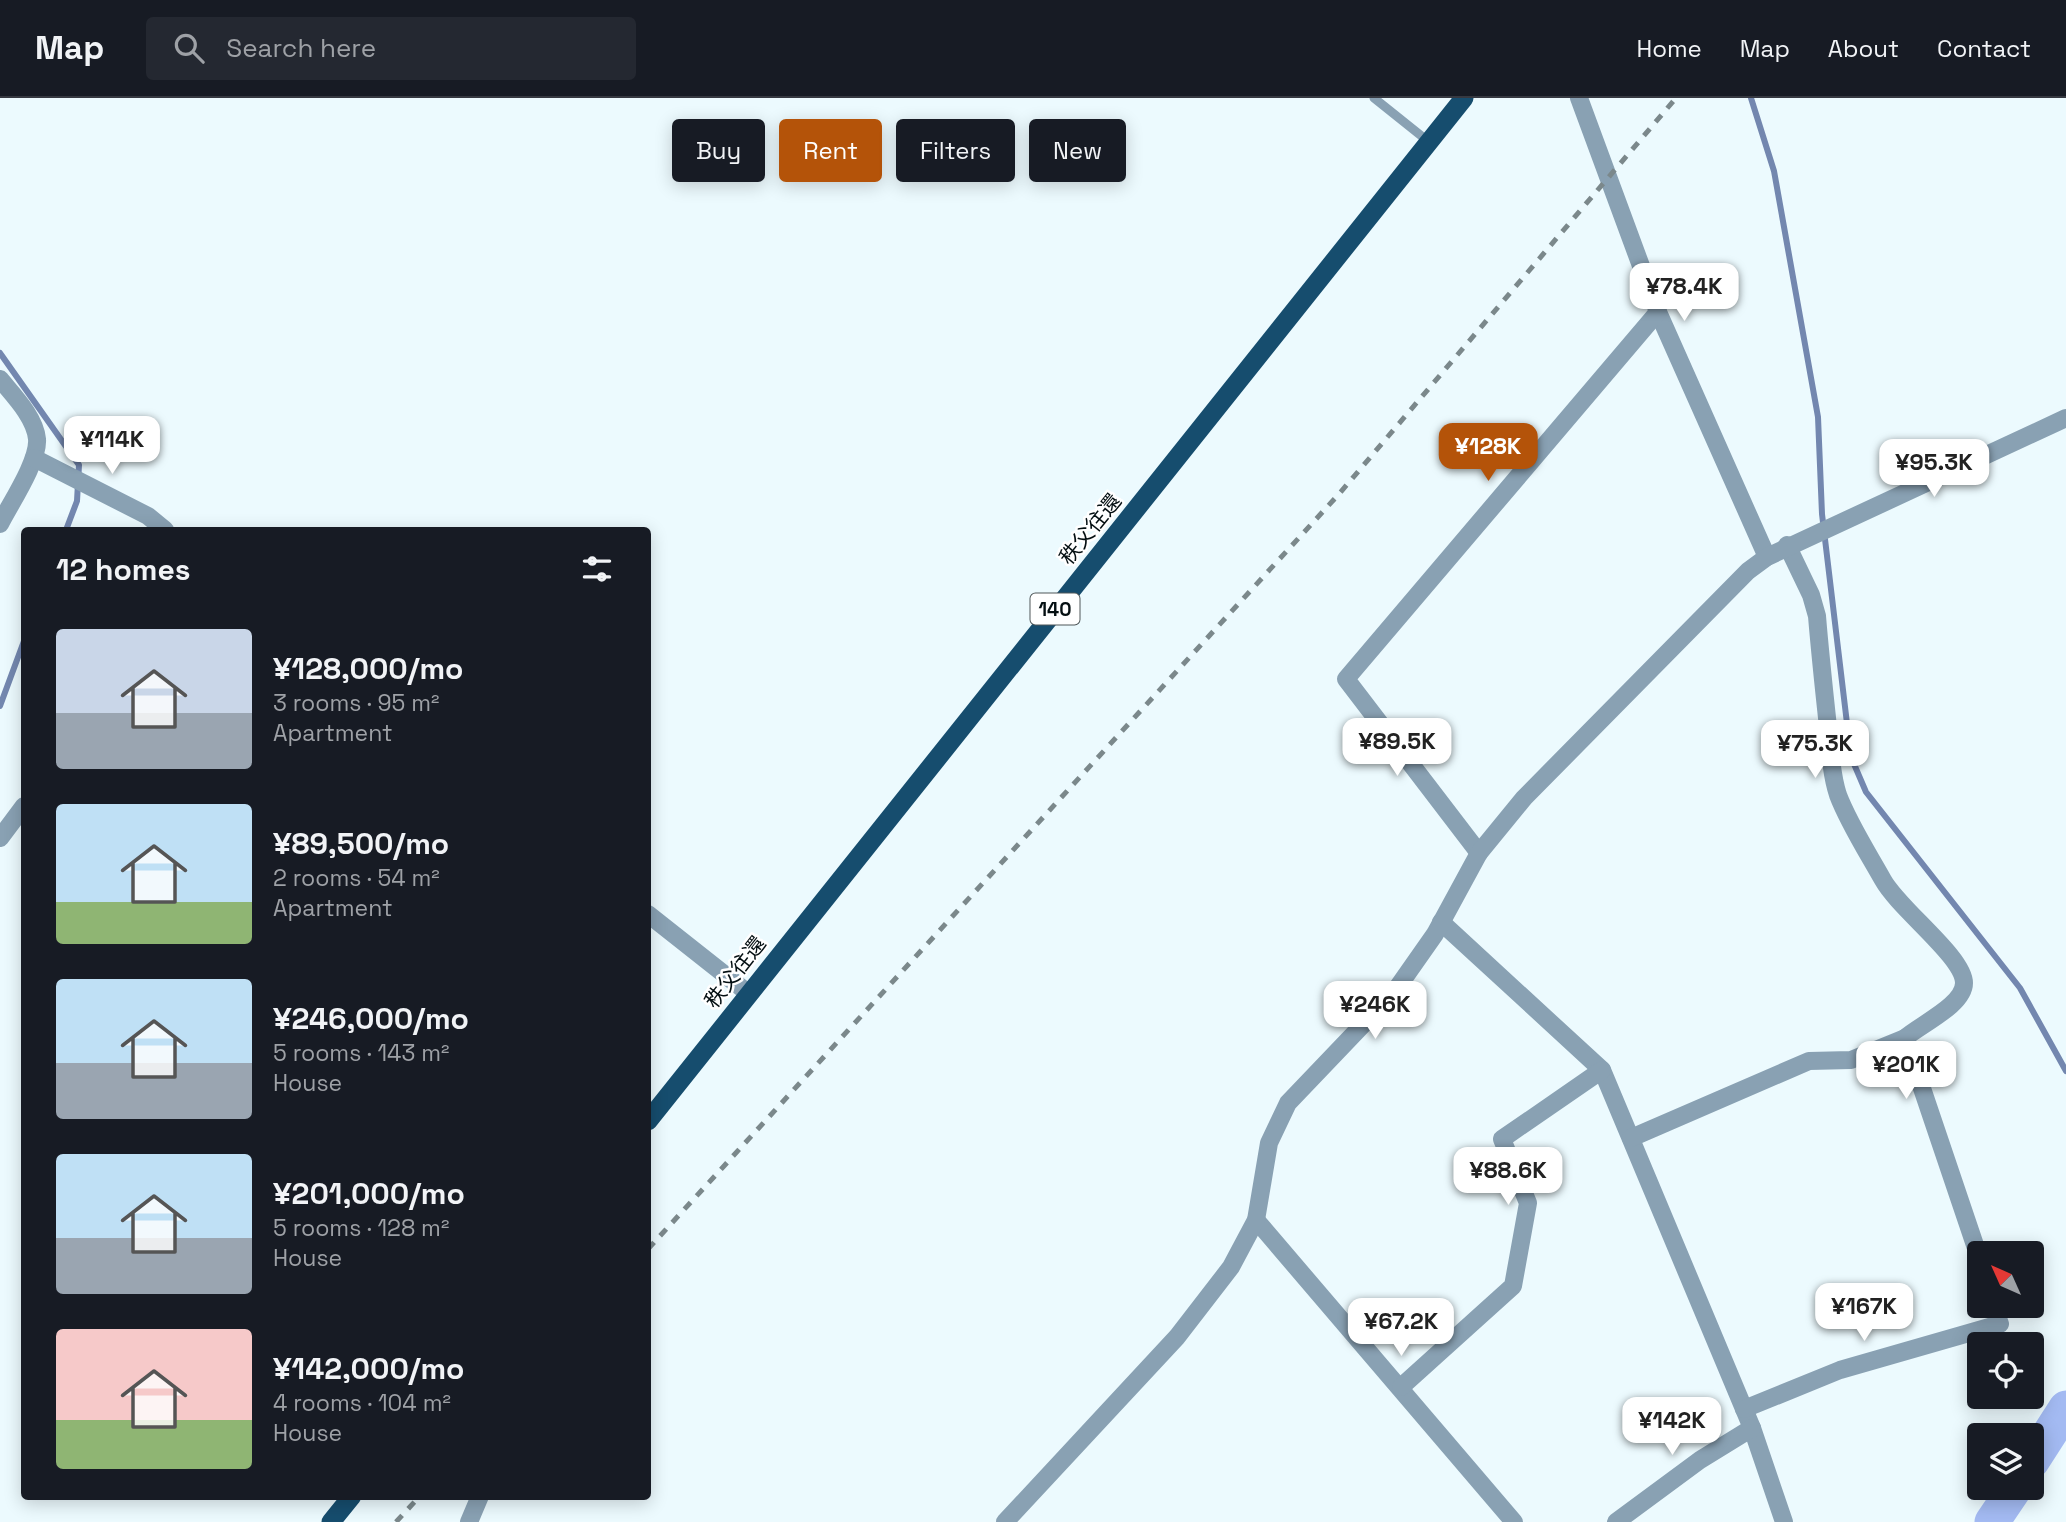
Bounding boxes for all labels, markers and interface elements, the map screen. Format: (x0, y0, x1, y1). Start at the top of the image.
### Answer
search box (146, 17, 636, 80)
text: Map (35, 27, 104, 69)
icon: search (170, 29, 208, 67)
text: Search here (226, 31, 376, 65)
text: Home (1636, 33, 1702, 64)
text: Map (1740, 33, 1790, 64)
text: About (1828, 33, 1899, 64)
text: Contact (1937, 33, 2031, 64)
chip: Buy (672, 119, 765, 182)
chip: Rent (779, 119, 882, 182)
chip: Filters (896, 119, 1015, 182)
chip: New (1029, 119, 1126, 182)
pin: ¥78.4K (1627, 264, 1741, 323)
text: ¥78.4K (1646, 271, 1722, 301)
pin: ¥114K (63, 416, 161, 476)
text: ¥114K (80, 424, 144, 454)
pin: ¥128K (1439, 424, 1537, 483)
text: ¥128K (1455, 431, 1521, 461)
pin: ¥95.3K (1877, 440, 1991, 499)
text: ¥95.3K (1895, 447, 1973, 477)
street label: 秩父往還 (1053, 488, 1127, 570)
text: 12 homes (56, 550, 191, 589)
icon: filters (578, 550, 616, 588)
road number: 140 (1030, 594, 1080, 624)
text: ¥128,000/mo (273, 649, 463, 688)
icon: home (112, 657, 196, 741)
text: 3 rooms · 95 m² (273, 688, 439, 718)
text: Apartment (273, 718, 393, 748)
pin: ¥89.5K (1340, 718, 1454, 778)
pin: ¥75.3K (1758, 720, 1872, 780)
text: ¥89.5K (1358, 726, 1436, 756)
text: ¥75.3K (1777, 728, 1853, 758)
text: ¥89,500/mo (273, 824, 449, 863)
icon: home (112, 832, 196, 916)
text: 2 rooms · 54 m² (273, 863, 440, 893)
text: Apartment (273, 893, 393, 923)
street label: 秩父往還 (699, 931, 771, 1013)
pin: ¥246K (1326, 982, 1424, 1041)
text: ¥246K (1340, 989, 1410, 1019)
text: ¥246,000/mo (273, 999, 469, 1038)
icon: home (112, 1007, 196, 1091)
text: 5 rooms · 143 m² (273, 1038, 449, 1068)
pin: ¥201K (1857, 1042, 1955, 1101)
text: ¥201K (1872, 1049, 1940, 1079)
text: House (273, 1068, 342, 1098)
pin: ¥88.6K (1451, 1148, 1565, 1207)
text: ¥88.6K (1469, 1155, 1547, 1185)
text: ¥201,000/mo (273, 1174, 465, 1213)
icon: home (112, 1182, 196, 1266)
text: 5 rooms · 128 m² (273, 1213, 449, 1243)
north arrow (1967, 1241, 2044, 1318)
map controls (1967, 1241, 2044, 1500)
text: House (273, 1243, 342, 1273)
pin: ¥167K (1815, 1284, 1913, 1343)
text: ¥167K (1831, 1291, 1897, 1321)
pin: ¥67.2K (1344, 1298, 1458, 1358)
text: ¥67.2K (1364, 1306, 1438, 1336)
button: locate (1967, 1332, 2044, 1409)
text: ¥142,000/mo (273, 1349, 464, 1388)
icon: home (112, 1357, 196, 1441)
text: 4 rooms · 104 m² (273, 1388, 451, 1418)
pin: ¥142K (1623, 1398, 1721, 1457)
text: ¥142K (1638, 1405, 1706, 1435)
text: House (273, 1418, 342, 1448)
button: layers (1967, 1423, 2044, 1500)

